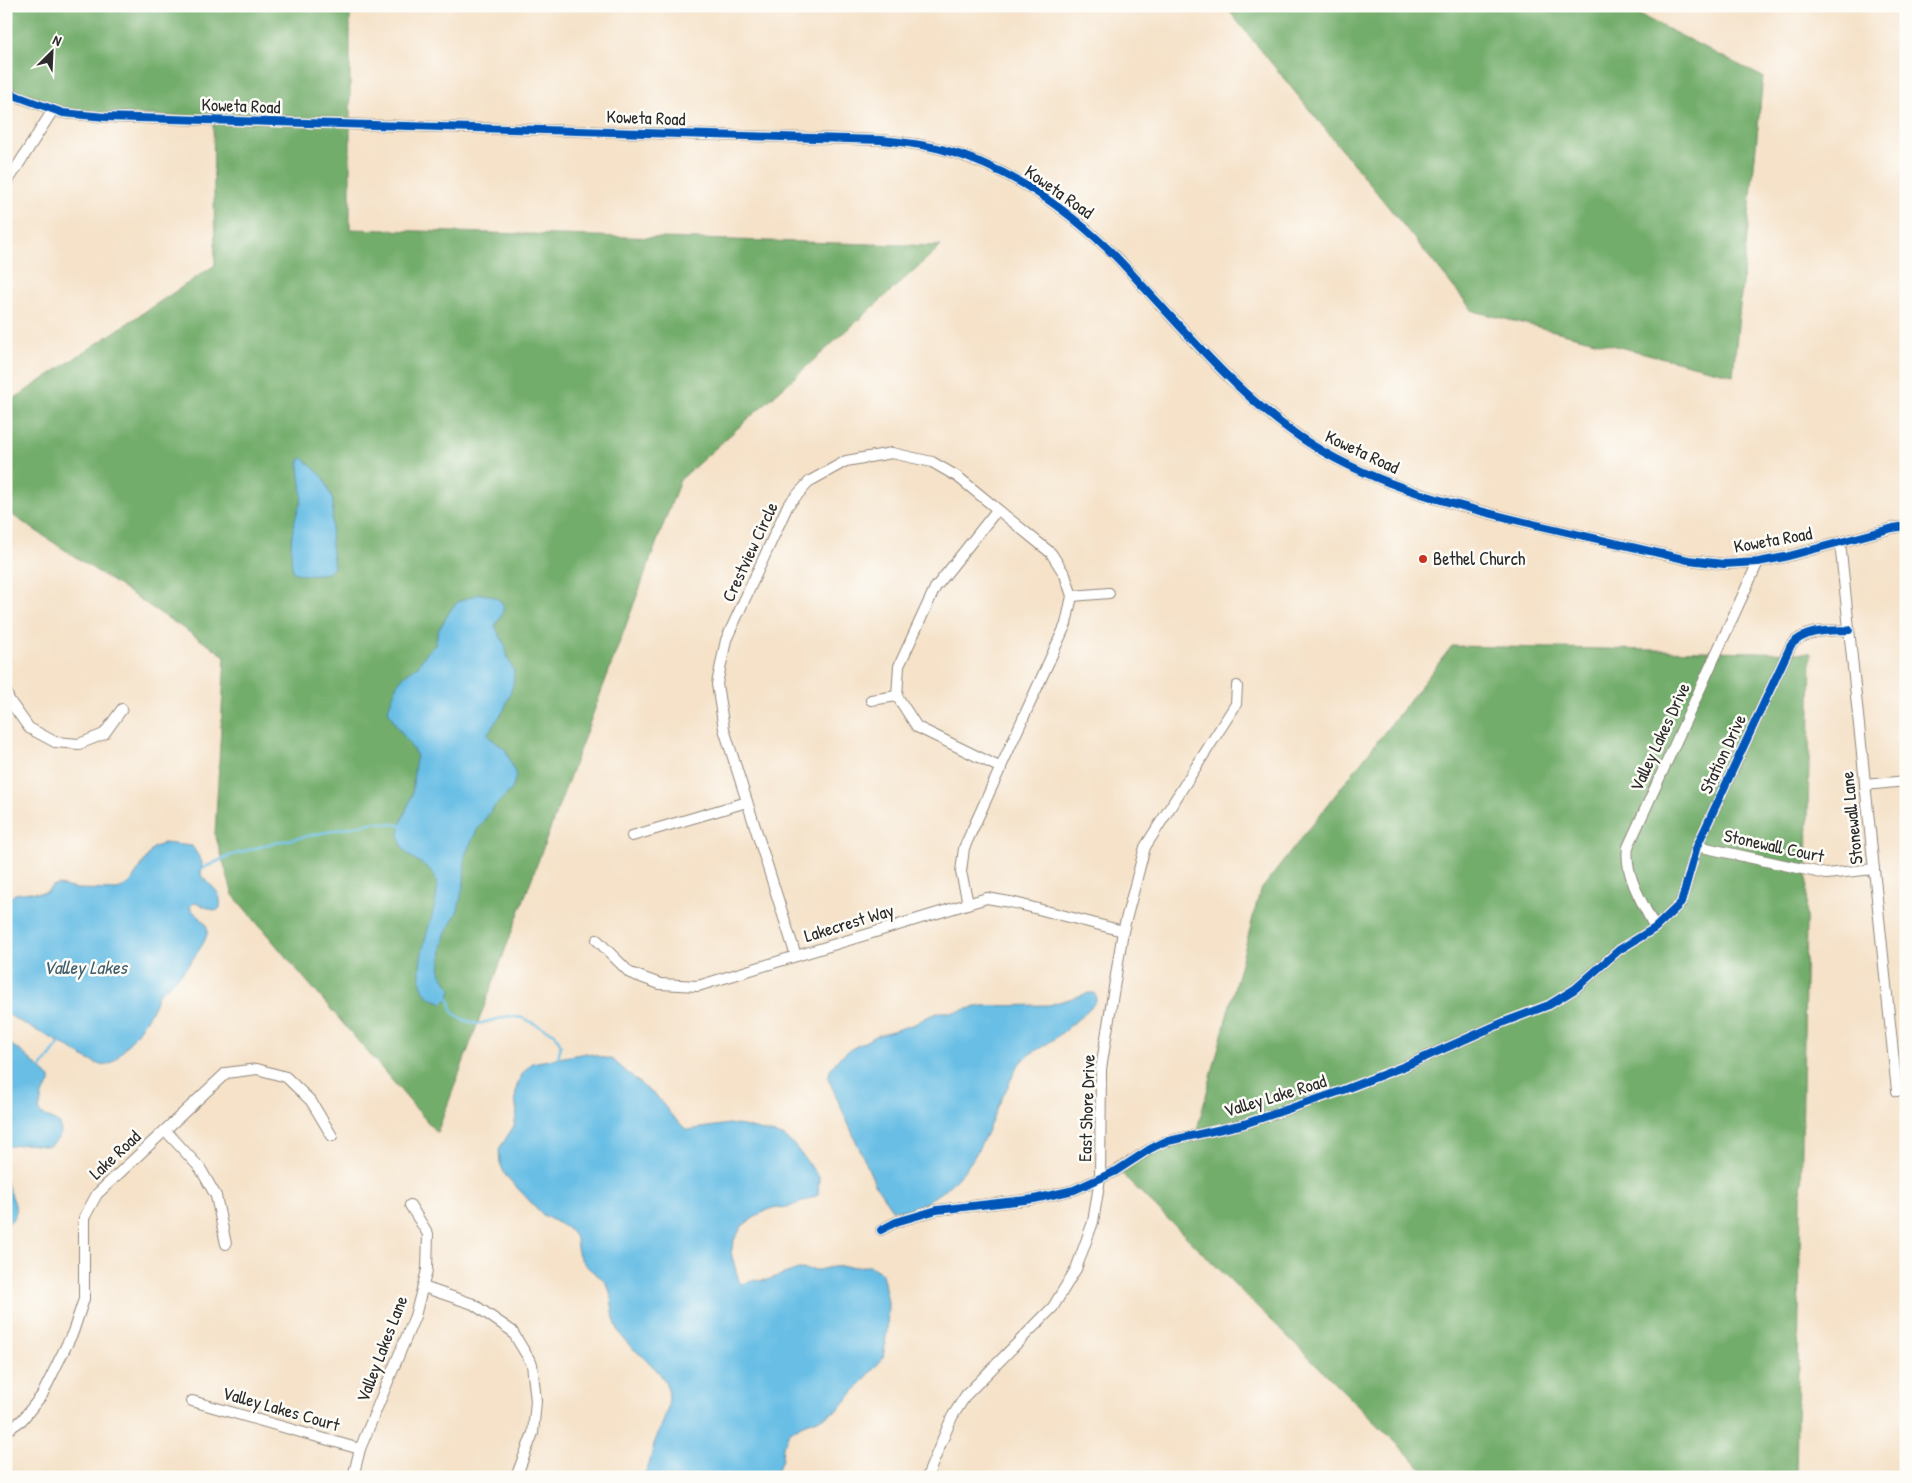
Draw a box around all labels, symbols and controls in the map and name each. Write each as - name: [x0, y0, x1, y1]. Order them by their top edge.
- north arrow: [28, 28, 78, 78]
- text: N: [50, 29, 65, 50]
- street label: Koweta Road: [201, 92, 281, 119]
- street label: Koweta Road: [606, 104, 686, 131]
- street label: Koweta Road: [1020, 159, 1099, 225]
- street label: Koweta Road: [1321, 424, 1403, 480]
- street label: Crestview Circle: [715, 498, 784, 606]
- street label: Koweta Road: [1732, 520, 1814, 559]
- place label: Bethel Church: [1433, 546, 1526, 571]
- marker: Bethel Church: [1417, 553, 1429, 565]
- street label: Valley Lakes Drive: [1623, 678, 1696, 795]
- street label: Station Drive: [1693, 710, 1752, 798]
- street label: Stonewall Lane: [1834, 770, 1869, 866]
- street label: Stonewall Court: [1722, 823, 1827, 868]
- street label: Lakecrest Way: [801, 897, 897, 948]
- water label: Valley Lakes: [43, 954, 128, 980]
- street label: East Shore Drive: [1072, 1054, 1101, 1162]
- street label: Valley Lake Road: [1221, 1068, 1329, 1123]
- street label: Lake Road: [83, 1124, 146, 1185]
- street label: Valley Lakes Lane: [350, 1292, 413, 1406]
- street label: Valley Lakes Court: [220, 1380, 343, 1437]

